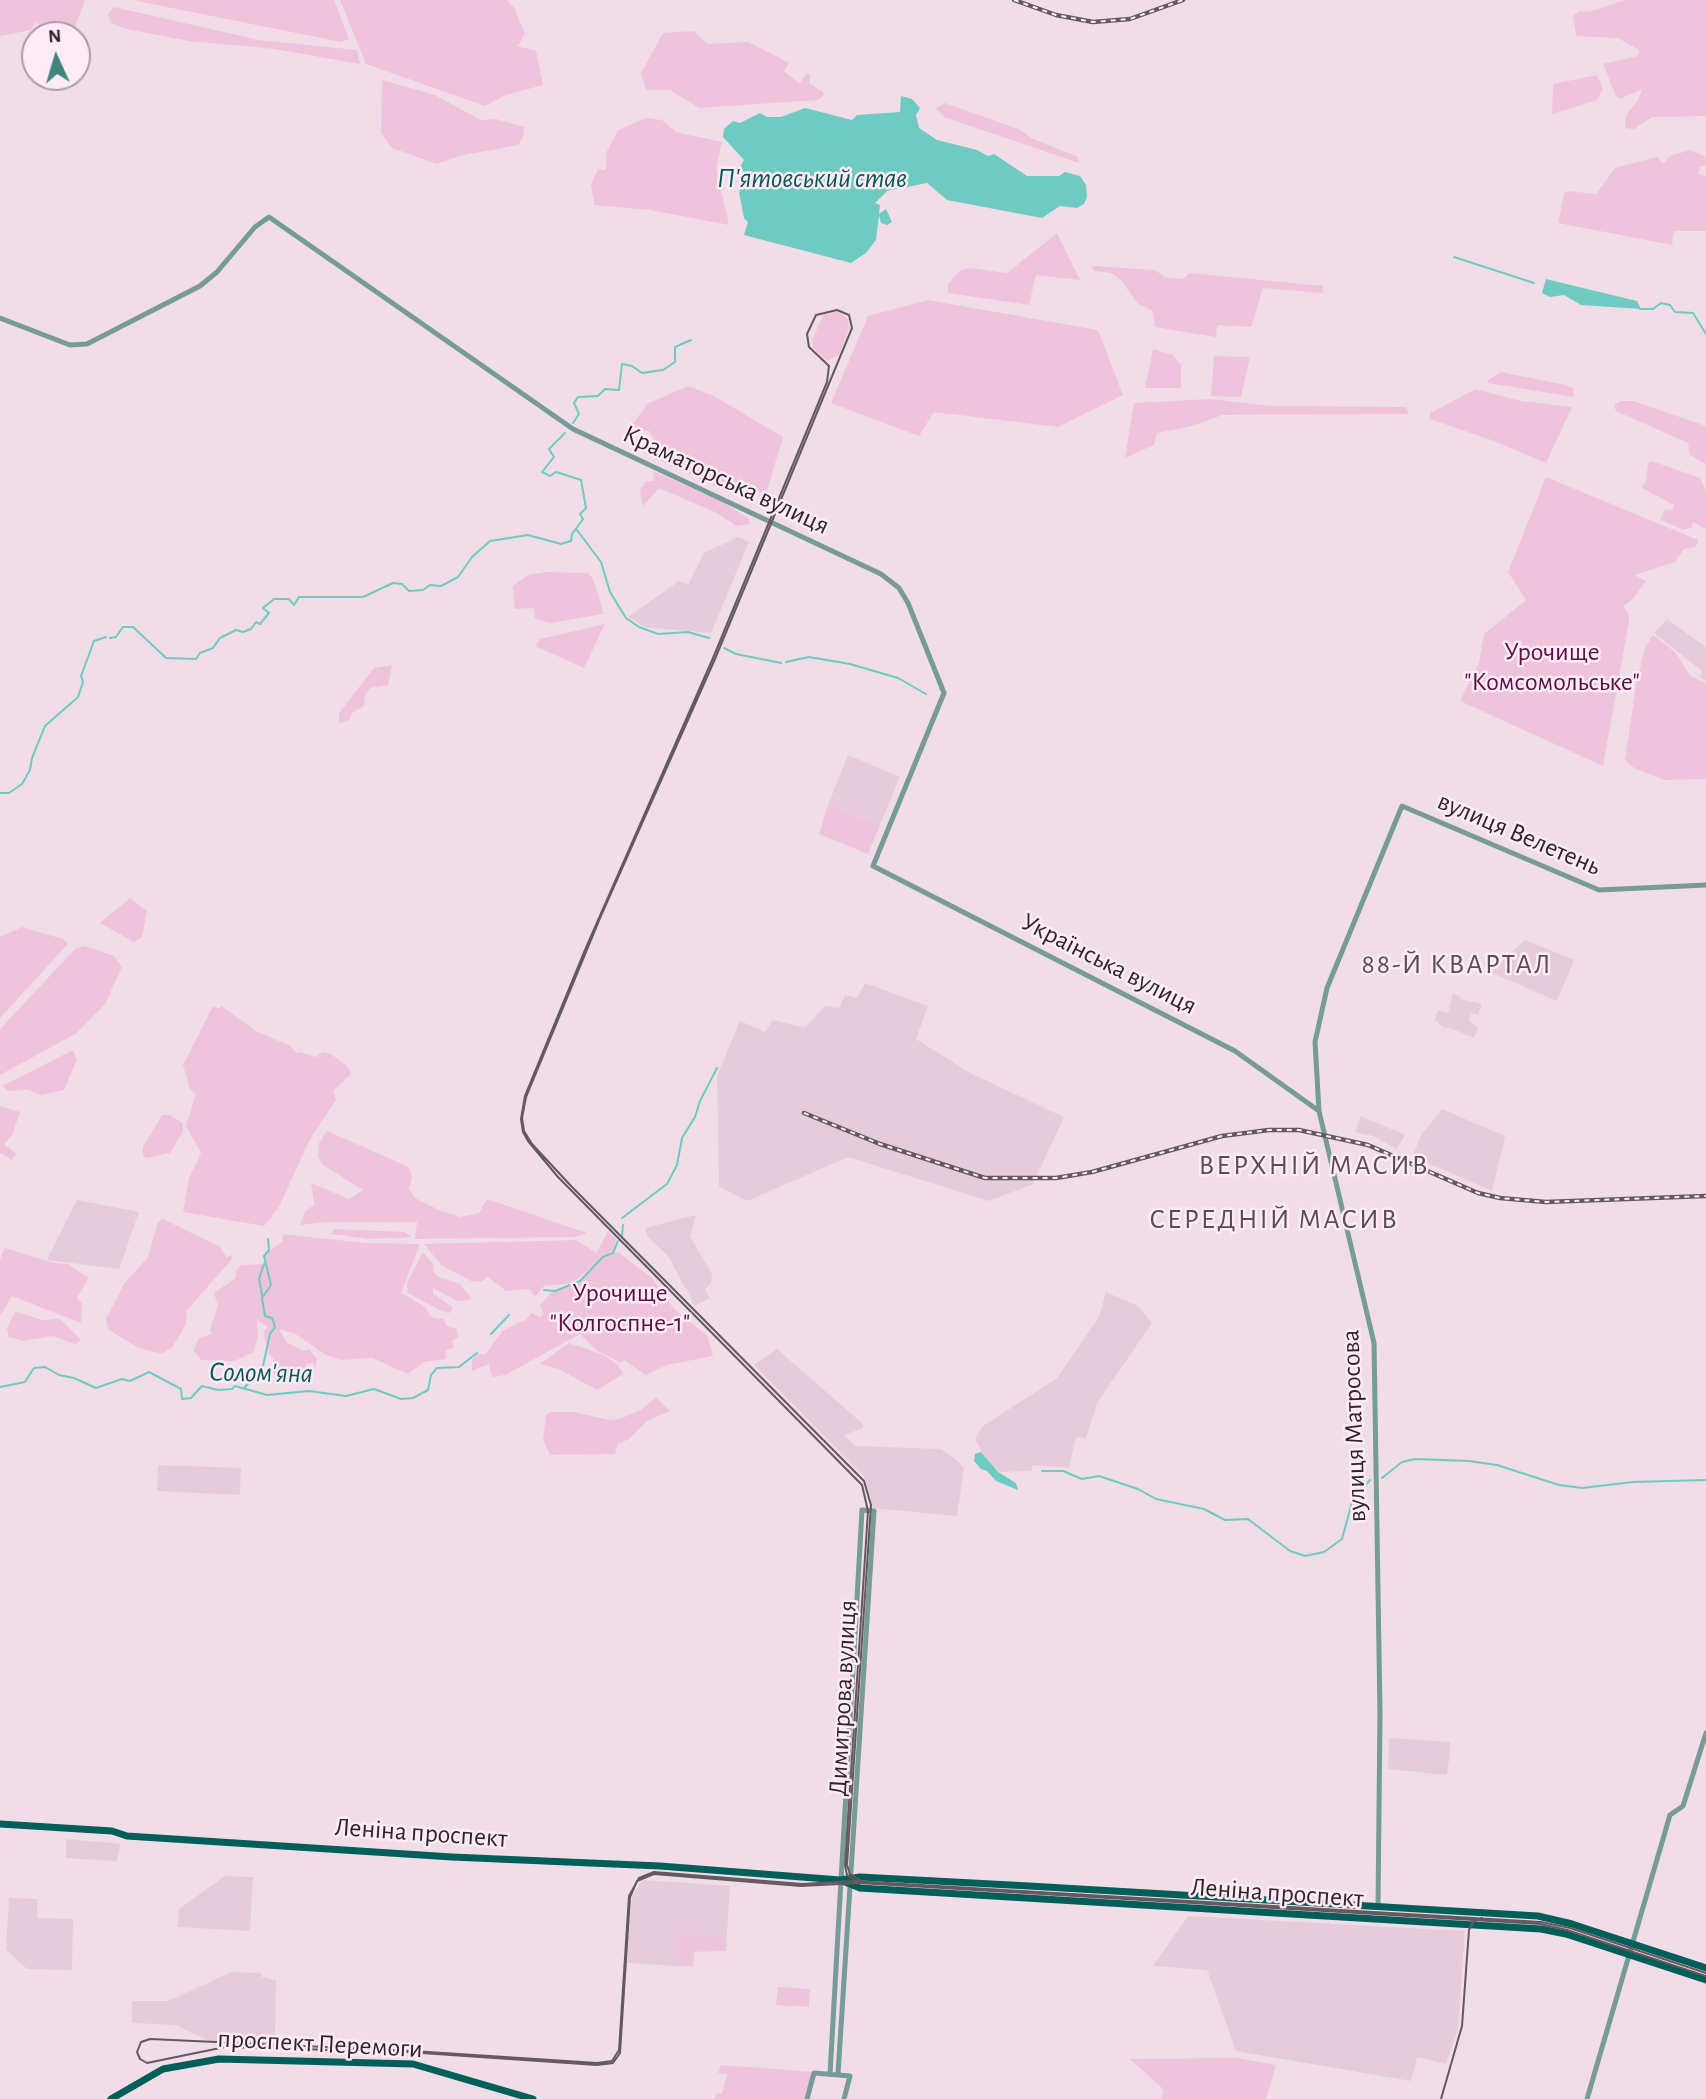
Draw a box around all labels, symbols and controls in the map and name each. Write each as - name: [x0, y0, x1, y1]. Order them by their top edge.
- north arrow: [21, 21, 91, 91]
- text: N: [47, 27, 62, 46]
- water label: П'ятовський став: [717, 162, 907, 196]
- street label: Краматорська вулиця: [618, 418, 834, 542]
- park label: Урочище "Комсомольське": [1464, 636, 1640, 698]
- street label: вулиця Велетень: [1433, 786, 1605, 882]
- street label: Українська вулиця: [1016, 906, 1202, 1022]
- district label: 88-Й КВАРТАЛ: [1363, 948, 1551, 982]
- district label: ВЕРХНІЙ МАСИВ: [1200, 1149, 1428, 1183]
- district label: СЕРЕДНІЙ МАСИВ: [1151, 1203, 1397, 1237]
- park label: Урочище "Колгоспне-1": [550, 1277, 690, 1338]
- street label: вулиця Матросова: [1335, 1329, 1373, 1523]
- water label: Солом'яна: [209, 1355, 313, 1391]
- street label: Димитрова вулиця: [822, 1599, 864, 1797]
- street label: Леніна проспект: [334, 1811, 508, 1855]
- street label: Леніна проспект: [1190, 1871, 1364, 1915]
- street label: проспект Перемоги: [217, 2023, 423, 2065]

